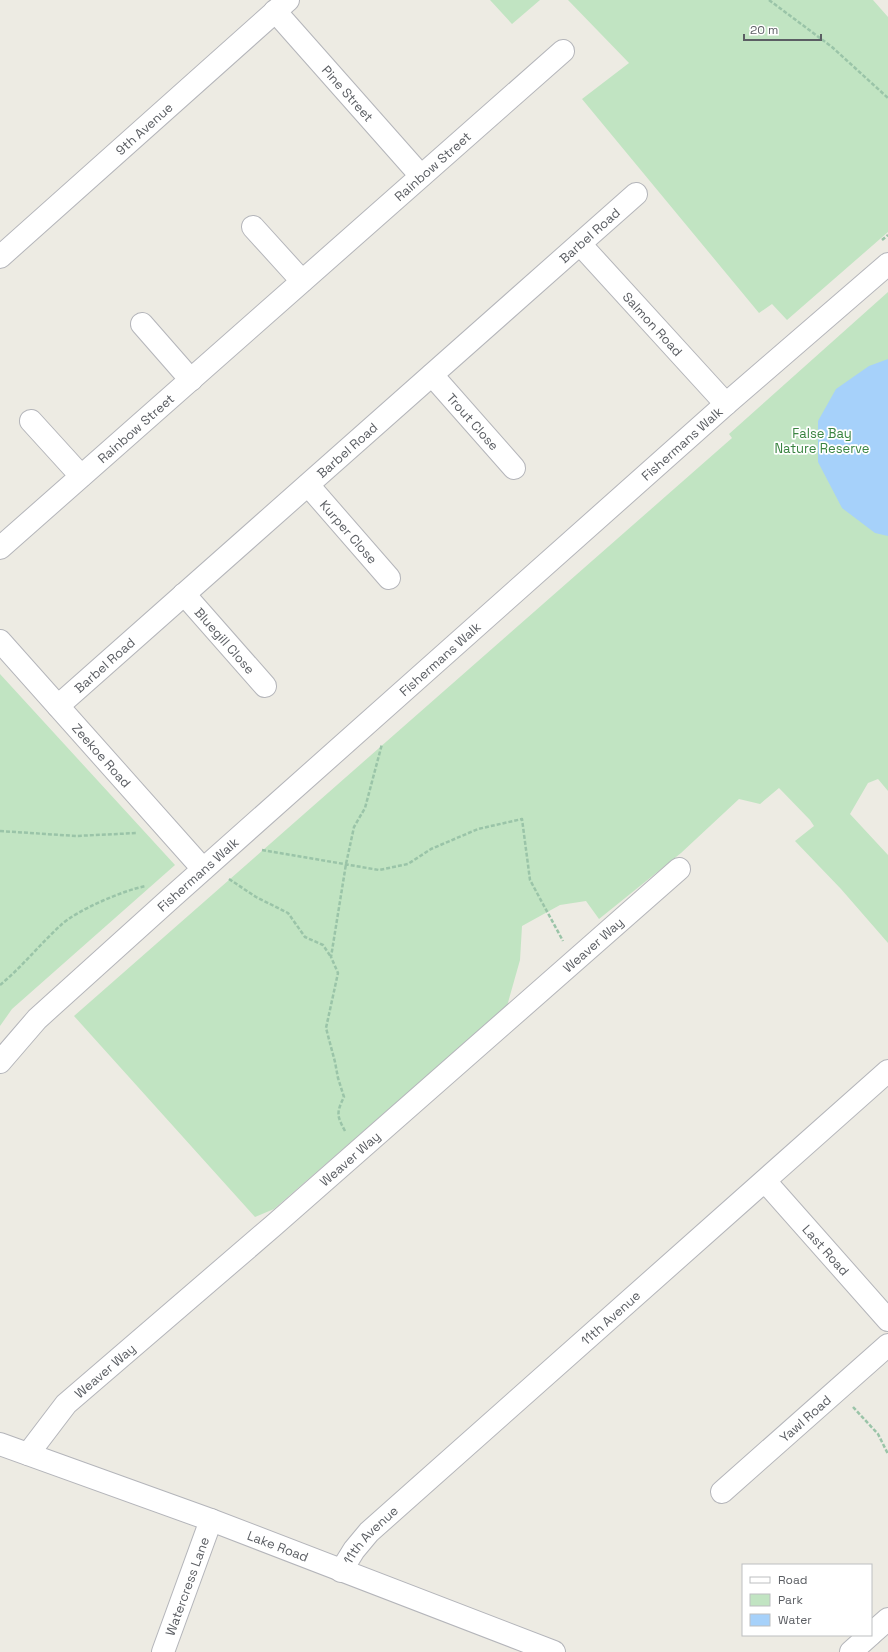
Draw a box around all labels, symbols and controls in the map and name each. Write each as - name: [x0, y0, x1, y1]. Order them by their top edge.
- scale bar: [744, 16, 821, 42]
- text: 20 m: [750, 22, 778, 38]
- street label: Pine Street: [318, 62, 377, 126]
- street label: 9th Avenue: [112, 99, 177, 159]
- street label: Rainbow Street: [391, 128, 475, 205]
- street label: Barbel Road: [556, 204, 624, 267]
- street label: Salmon Road: [619, 288, 686, 360]
- street label: Rainbow Street: [94, 390, 178, 467]
- street label: Trout Close: [443, 390, 502, 454]
- street label: Fishermans Walk: [638, 403, 726, 484]
- street label: Barbel Road: [313, 419, 381, 482]
- park label: False Bay Nature Reserve: [774, 425, 870, 457]
- street label: Kurper Close: [316, 497, 381, 568]
- street label: Bluegill Close: [191, 604, 258, 678]
- street label: Fishermans Walk: [396, 618, 484, 700]
- street label: Barbel Road: [71, 634, 139, 697]
- street label: Zeekoe Road: [68, 720, 134, 791]
- street label: Fishermans Walk: [154, 834, 242, 915]
- street label: Weaver Way: [560, 914, 627, 976]
- street label: Weaver Way: [316, 1128, 384, 1190]
- street label: Last Road: [799, 1221, 853, 1279]
- street label: 11th Avenue: [577, 1287, 644, 1349]
- street label: Weaver Way: [71, 1340, 139, 1402]
- street label: Yawl Road: [776, 1391, 835, 1446]
- street label: 11th Avenue: [339, 1502, 402, 1567]
- street label: Lake Road: [245, 1527, 311, 1566]
- street label: Watercress Lane: [162, 1535, 213, 1638]
- legend: [742, 1564, 872, 1636]
- text: Road: [778, 1572, 807, 1588]
- text: Park: [778, 1592, 803, 1608]
- text: Water: [778, 1612, 812, 1628]

